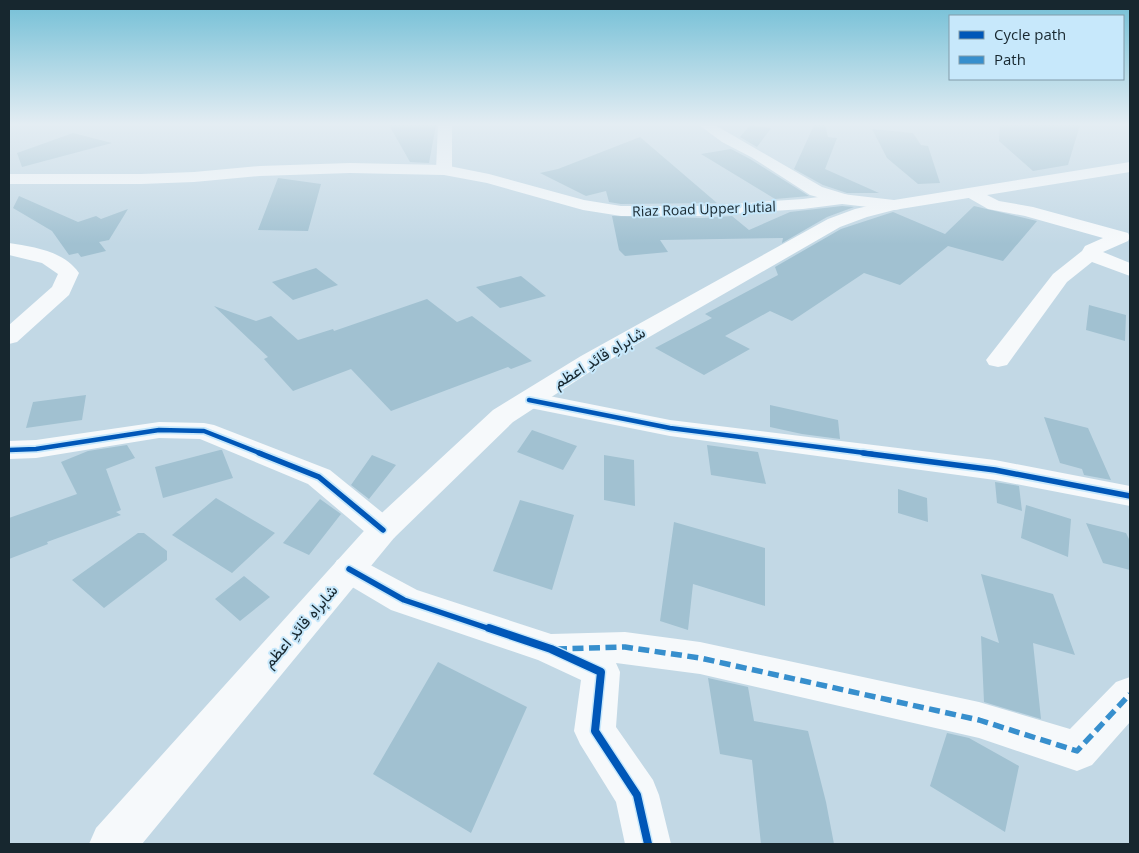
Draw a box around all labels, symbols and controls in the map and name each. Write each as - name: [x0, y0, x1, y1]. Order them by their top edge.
- legend: [949, 15, 1124, 80]
- text: Cycle path: [994, 24, 1066, 44]
- text: Path: [994, 49, 1026, 69]
- street label: Riaz Road Upper Jutial: [632, 196, 776, 221]
- street label: شاہراہِ قائدِ اعظم: [549, 321, 649, 393]
- street label: شاہراہِ قائدِ اعظم: [258, 580, 342, 672]

